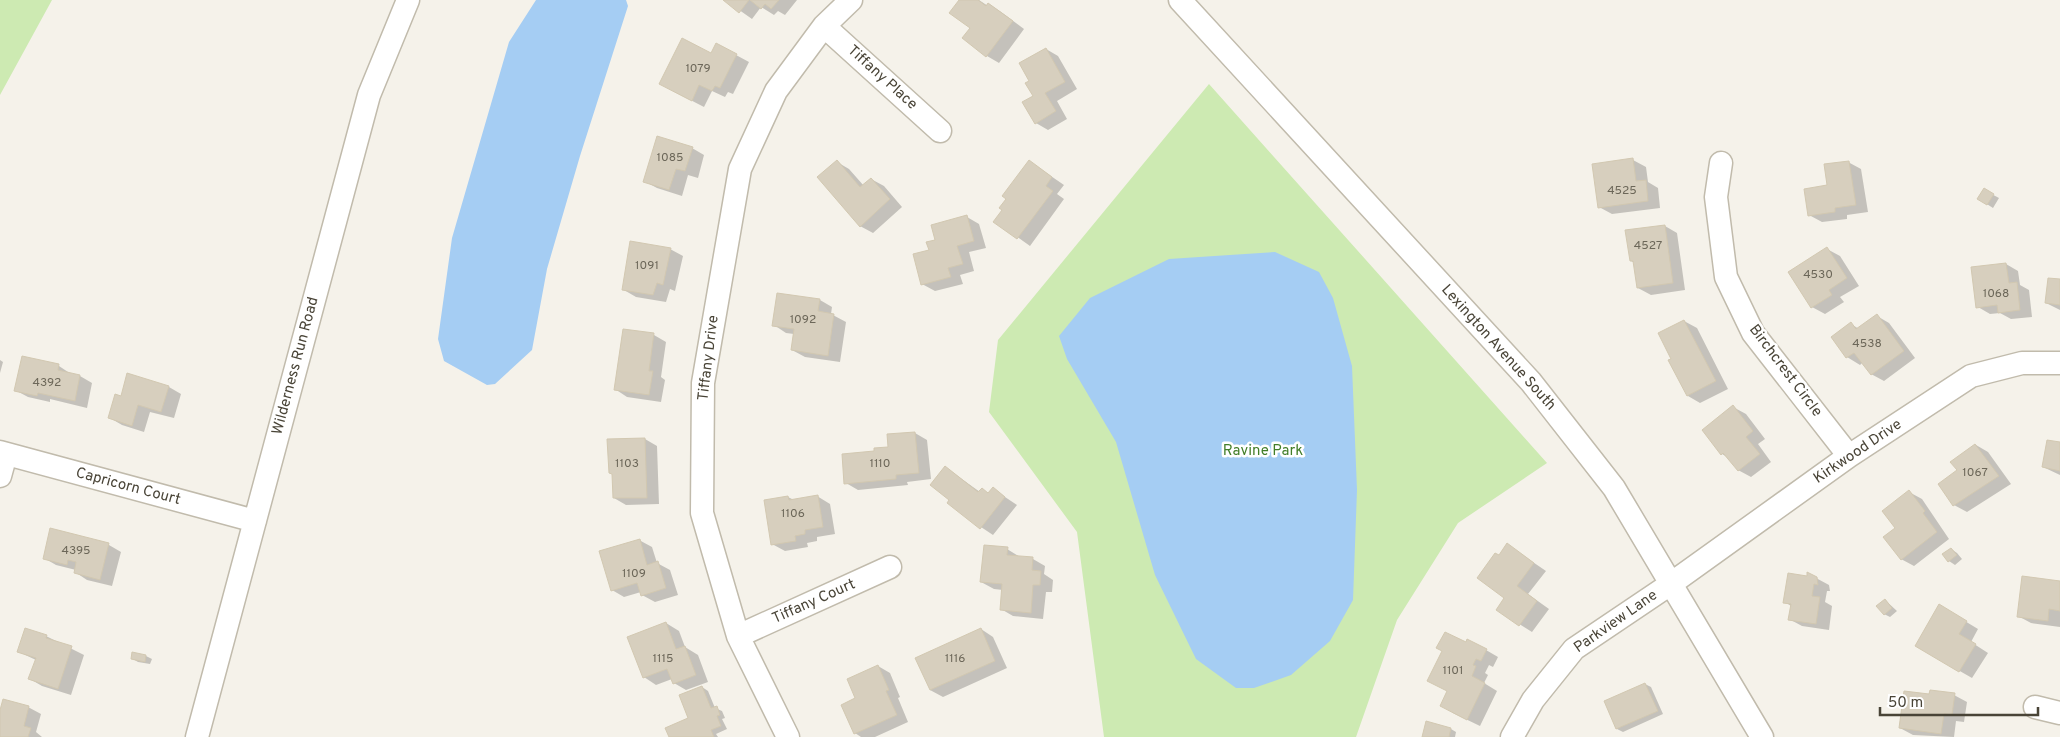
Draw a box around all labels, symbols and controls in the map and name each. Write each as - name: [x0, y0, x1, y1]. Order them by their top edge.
- street label: Tiffany Place: [843, 42, 921, 114]
- house number: 1079: [685, 61, 711, 77]
- house number: 1085: [657, 150, 683, 166]
- house number: 4525: [1607, 183, 1637, 199]
- house number: 4527: [1634, 238, 1662, 254]
- house number: 1091: [635, 258, 659, 274]
- house number: 4530: [1803, 267, 1833, 283]
- street label: Lexington Avenue South: [1436, 281, 1560, 415]
- house number: 1068: [1983, 286, 2009, 302]
- street label: Wilderness Run Road: [268, 295, 324, 437]
- house number: 1092: [790, 312, 816, 328]
- street label: Tiffany Drive: [694, 314, 724, 402]
- street label: Birchcrest Circle: [1744, 321, 1826, 421]
- house number: 4538: [1852, 336, 1882, 352]
- house number: 4392: [33, 375, 61, 391]
- street label: Kirkwood Drive: [1810, 415, 1906, 489]
- park label: Ravine Park: [1223, 442, 1303, 461]
- house number: 1103: [615, 456, 639, 472]
- house number: 1110: [869, 456, 891, 472]
- street label: Capricorn Court: [73, 464, 183, 510]
- house number: 1067: [1962, 465, 1988, 481]
- house number: 1106: [781, 506, 805, 522]
- house number: 4395: [61, 543, 91, 559]
- house number: 1109: [622, 566, 646, 582]
- street label: Tiffany Court: [769, 575, 859, 629]
- street label: Parkview Lane: [1571, 586, 1661, 658]
- house number: 1115: [653, 651, 673, 667]
- house number: 1116: [945, 651, 965, 667]
- house number: 1101: [1442, 663, 1464, 679]
- scale bar: [1880, 684, 2038, 716]
- text: 50 m: [1888, 694, 1923, 713]

